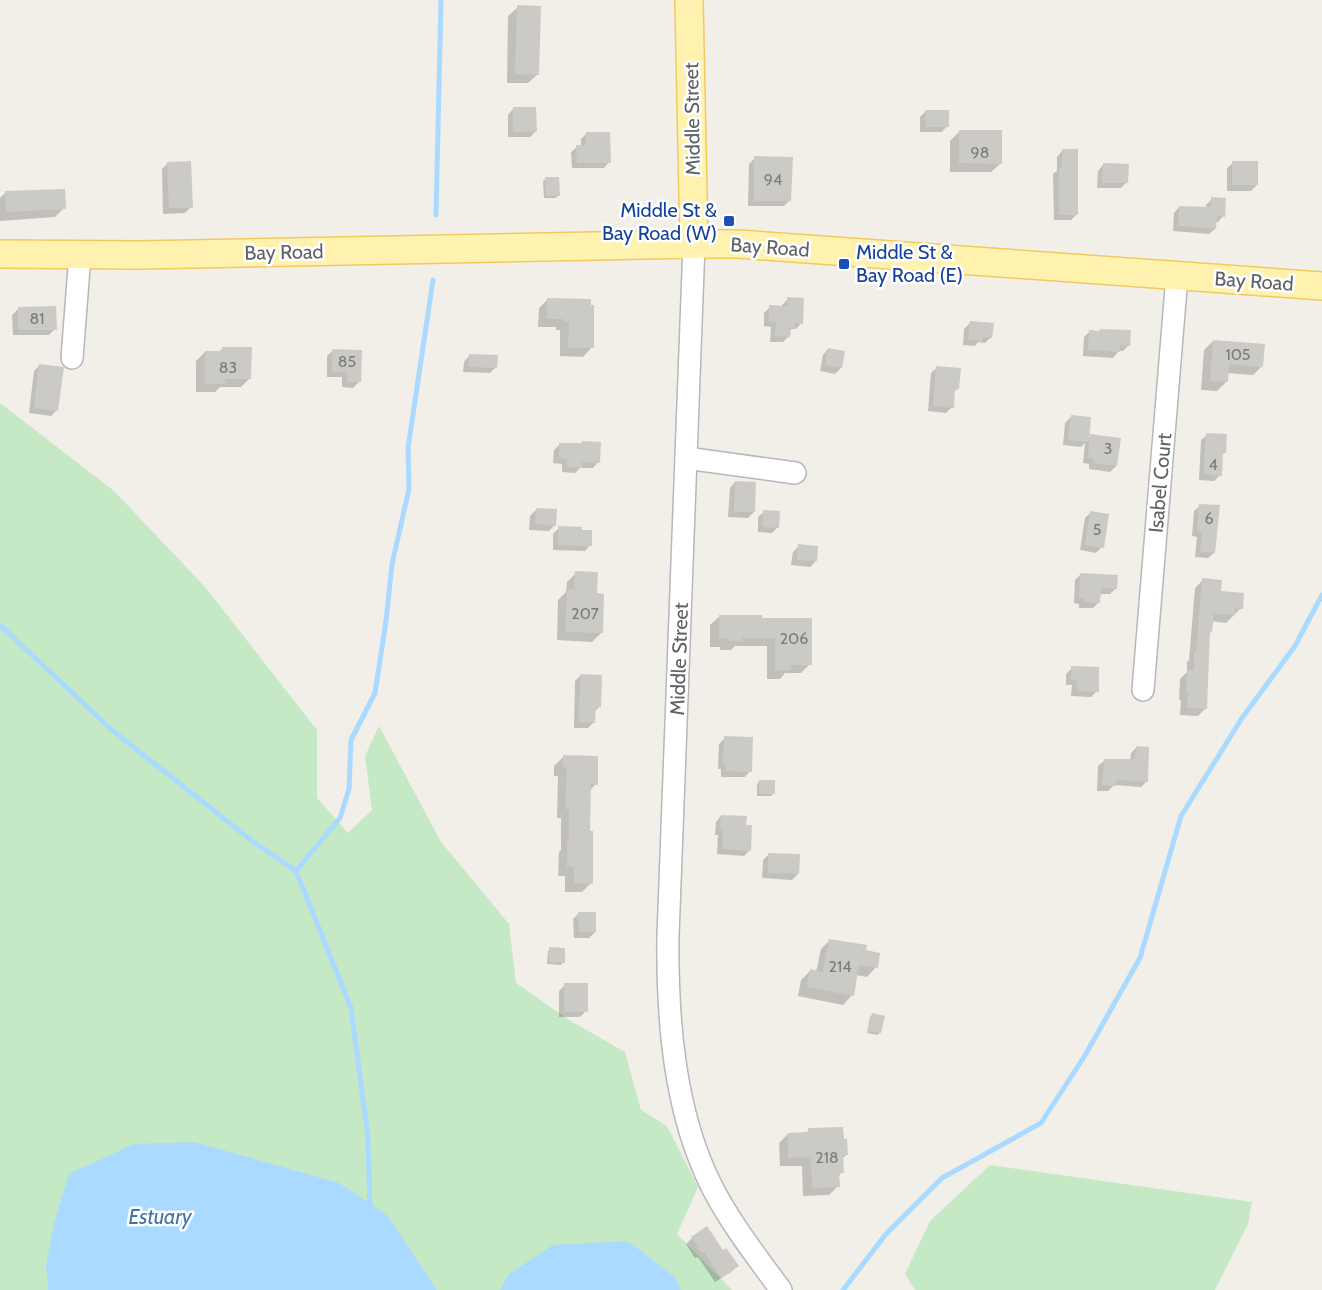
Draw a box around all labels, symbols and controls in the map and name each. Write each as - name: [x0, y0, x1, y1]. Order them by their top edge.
- street label: Middle Street: [679, 62, 705, 176]
- house number: 98: [971, 143, 989, 162]
- house number: 94: [764, 170, 782, 189]
- place label: Middle St & Bay Road (W): [602, 198, 717, 245]
- marker: Middle St & Bay Road (W): [722, 214, 736, 228]
- street label: Bay Road: [730, 232, 810, 262]
- street label: Bay Road: [244, 239, 324, 265]
- place label: Middle St & Bay Road (E): [856, 240, 963, 287]
- marker: Middle St & Bay Road (E): [837, 257, 851, 271]
- street label: Bay Road: [1214, 266, 1294, 296]
- house number: 81: [30, 309, 44, 328]
- house number: 105: [1225, 345, 1251, 364]
- house number: 85: [338, 352, 356, 371]
- house number: 83: [219, 358, 237, 377]
- street label: Isabel Court: [1144, 432, 1176, 534]
- house number: 3: [1104, 439, 1112, 458]
- house number: 4: [1208, 455, 1218, 474]
- house number: 6: [1204, 509, 1214, 528]
- house number: 5: [1093, 520, 1101, 539]
- street label: Middle Street: [665, 602, 693, 716]
- house number: 207: [571, 604, 599, 623]
- house number: 206: [780, 629, 808, 648]
- house number: 214: [829, 957, 851, 976]
- house number: 218: [815, 1148, 839, 1167]
- water label: Estuary: [128, 1204, 193, 1229]

